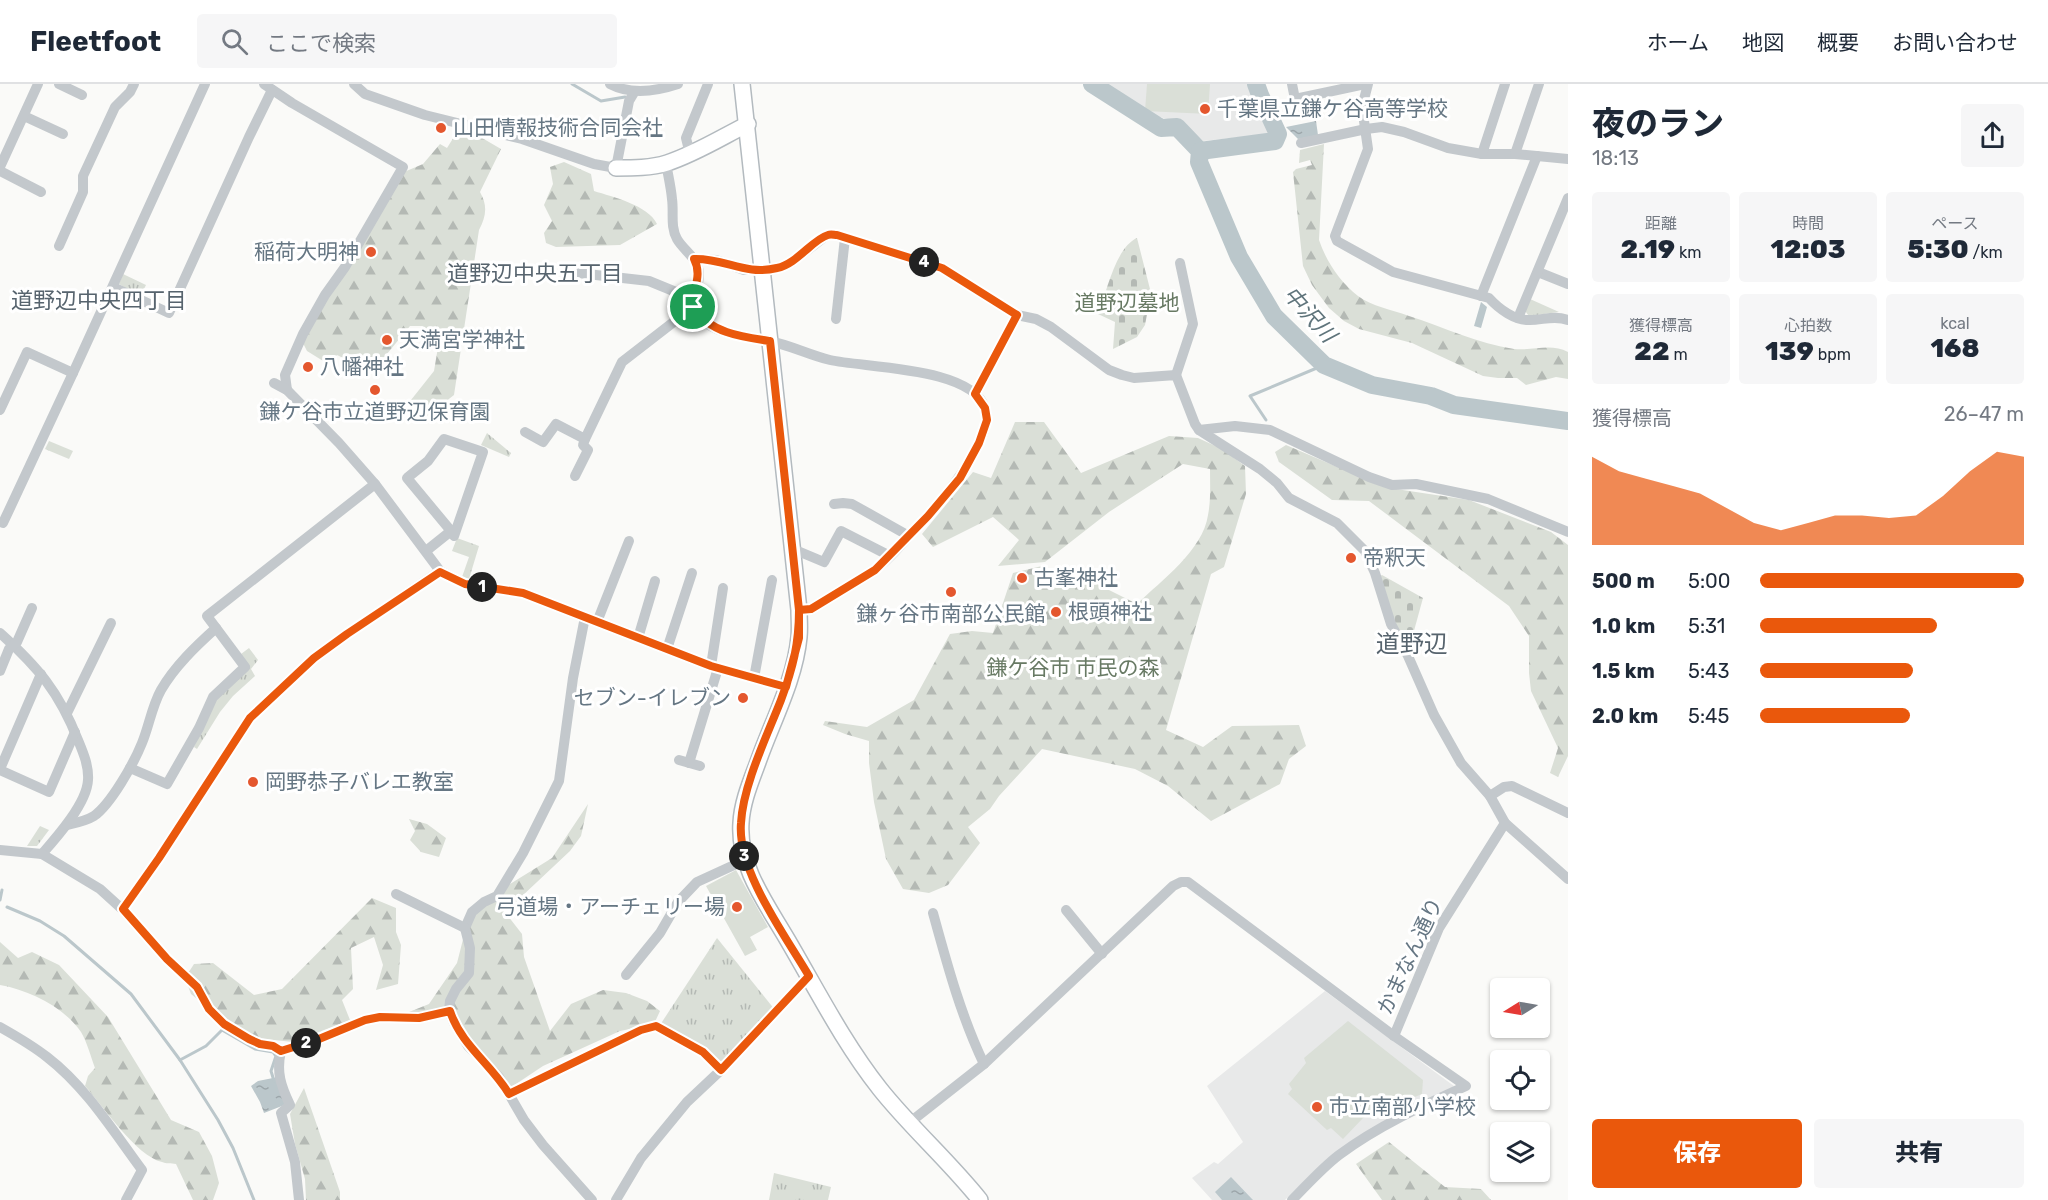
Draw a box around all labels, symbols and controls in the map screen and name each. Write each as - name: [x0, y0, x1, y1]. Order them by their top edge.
- search box: [197, 14, 617, 68]
- text: Fleetfoot: [30, 25, 161, 58]
- icon: search: [218, 25, 251, 58]
- text: ここで検索: [266, 30, 376, 57]
- text: ホーム: [1647, 30, 1709, 55]
- text: 地図: [1742, 30, 1784, 55]
- text: 概要: [1817, 30, 1859, 55]
- text: お問い合わせ: [1892, 30, 2018, 55]
- place label: 千葉県立鎌ケ谷高等学校: [1217, 96, 1448, 121]
- marker: 千葉県立鎌ケ谷高等学校: [1198, 102, 1212, 116]
- text: 夜のラン: [1592, 104, 1724, 143]
- button: share: [1961, 104, 2024, 167]
- place label: 山田情報技術合同会社: [453, 115, 663, 140]
- marker: 山田情報技術合同会社: [434, 121, 448, 135]
- text: 18:13: [1592, 146, 1639, 170]
- text: 距離: [1645, 214, 1677, 233]
- text: 時間: [1792, 214, 1824, 233]
- text: ペース: [1931, 214, 1979, 233]
- text: 2.19: [1620, 234, 1675, 265]
- text: 12:03: [1770, 234, 1846, 265]
- text: 5:30: [1907, 234, 1969, 265]
- place label: 稲荷大明神: [254, 239, 359, 264]
- text: km: [1675, 243, 1702, 262]
- text: /km: [1969, 243, 2003, 262]
- marker: 稲荷大明神: [364, 245, 378, 259]
- pin: 4: [909, 247, 939, 277]
- text: 4: [919, 252, 929, 271]
- district label: 道野辺中央五丁目: [447, 260, 623, 287]
- pin: [667, 281, 718, 332]
- water label: 中沢川: [1278, 281, 1343, 349]
- district label: 道野辺中央四丁目: [11, 287, 187, 314]
- icon: arrive: [676, 290, 709, 323]
- park label: 道野辺墓地: [1075, 290, 1180, 315]
- text: kcal: [1940, 314, 1970, 333]
- text: 獲得標高: [1629, 316, 1693, 335]
- text: 心拍数: [1784, 316, 1832, 335]
- place label: 天満宮学神社: [399, 327, 525, 352]
- marker: 天満宮学神社: [380, 333, 394, 347]
- text: 168: [1930, 333, 1980, 364]
- text: 22: [1634, 336, 1670, 367]
- text: 139: [1765, 336, 1814, 367]
- text: m: [1670, 345, 1688, 364]
- text: bpm: [1814, 345, 1851, 364]
- place label: 八幡神社: [320, 354, 404, 379]
- marker: 八幡神社: [301, 360, 315, 374]
- marker: 鎌ケ谷市立道野辺保育園: [368, 383, 382, 397]
- place label: 鎌ケ谷市立道野辺保育園: [260, 399, 491, 424]
- text: 26–47 m: [1944, 402, 2024, 426]
- text: 獲得標高: [1592, 406, 1672, 430]
- place label: 帝釈天: [1363, 545, 1426, 570]
- marker: 帝釈天: [1344, 551, 1358, 565]
- place label: 古峯神社: [1034, 565, 1118, 590]
- text: 500 m: [1592, 569, 1655, 593]
- text: 5:00: [1688, 569, 1730, 593]
- marker: 古峯神社: [1015, 571, 1029, 585]
- pin: 1: [467, 572, 497, 602]
- text: 1: [478, 577, 486, 596]
- marker: 鎌ヶ谷市南部公民館: [944, 585, 958, 599]
- place label: 根頭神社: [1068, 599, 1152, 624]
- place label: 鎌ヶ谷市南部公民館: [857, 601, 1046, 626]
- marker: 根頭神社: [1049, 605, 1063, 619]
- text: 1.0 km: [1592, 614, 1655, 638]
- text: 5:31: [1688, 614, 1725, 638]
- district label: 道野辺: [1376, 630, 1448, 658]
- park label: 鎌ケ谷市 市民の森: [986, 655, 1160, 680]
- text: 1.5 km: [1592, 659, 1655, 683]
- text: 5:43: [1688, 659, 1729, 683]
- place label: セブン-イレブン: [574, 685, 731, 710]
- marker: セブン-イレブン: [736, 691, 750, 705]
- text: 2.0 km: [1592, 704, 1658, 728]
- text: 5:45: [1688, 704, 1729, 728]
- place label: 岡野恭子バレエ教室: [265, 769, 454, 794]
- marker: 岡野恭子バレエ教室: [246, 775, 260, 789]
- pin: 3: [729, 841, 759, 871]
- text: 3: [739, 846, 749, 865]
- street label: かまなん通り: [1372, 893, 1448, 1018]
- place label: 弓道場・アーチェリー場: [495, 894, 725, 919]
- marker: 弓道場・アーチェリー場: [730, 900, 744, 914]
- north arrow: [1490, 978, 1550, 1038]
- map controls: [1490, 978, 1550, 1182]
- pin: 2: [291, 1028, 321, 1058]
- text: 2: [301, 1033, 311, 1052]
- button: locate: [1490, 1050, 1550, 1110]
- place label: 市立南部小学校: [1329, 1094, 1476, 1119]
- marker: 市立南部小学校: [1310, 1100, 1324, 1114]
- button: 保存: [1592, 1119, 1802, 1188]
- button: 共有: [1814, 1119, 2024, 1188]
- button: layers: [1490, 1122, 1550, 1182]

